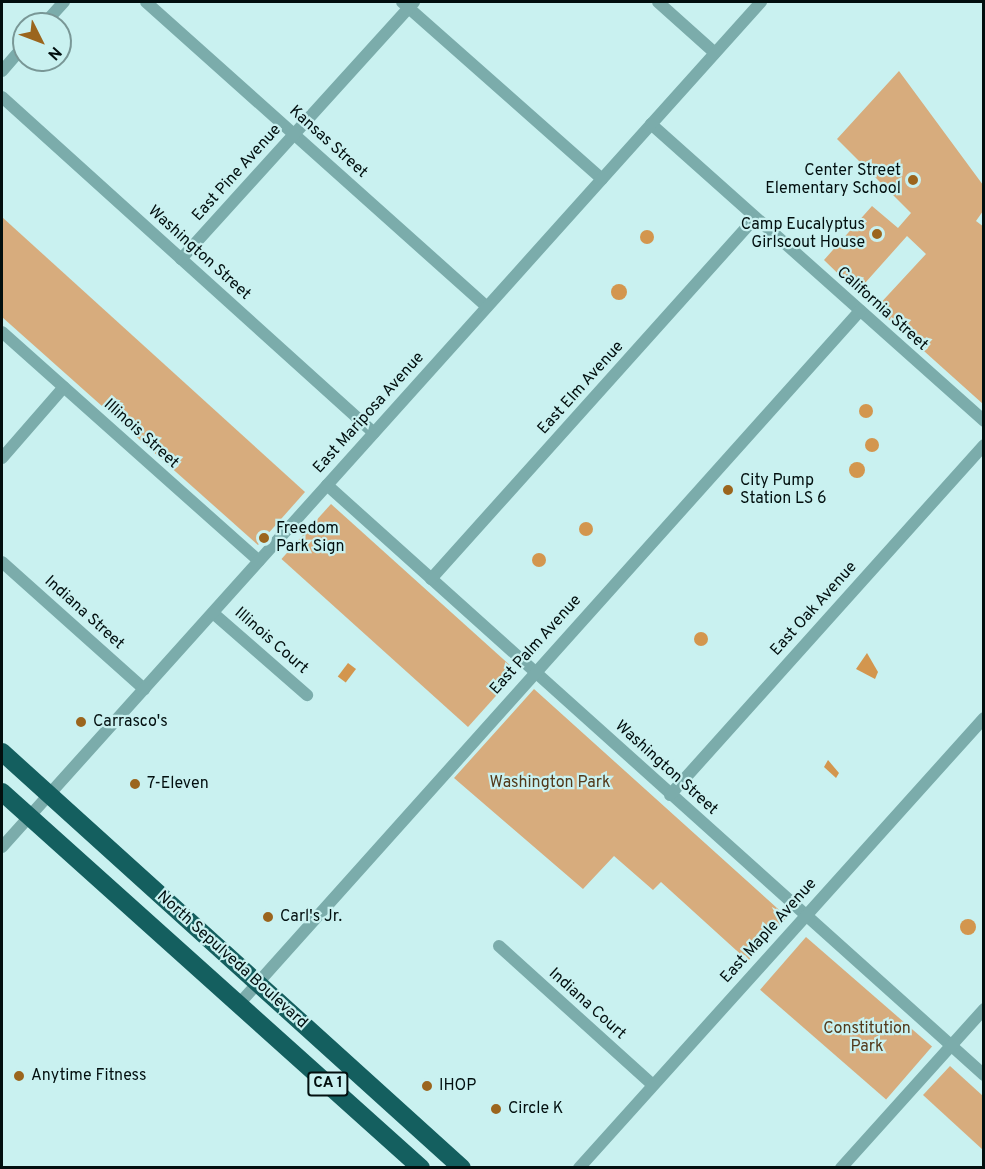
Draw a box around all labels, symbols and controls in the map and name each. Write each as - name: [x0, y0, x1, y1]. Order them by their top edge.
- north arrow: [12, 12, 72, 72]
- text: N: [43, 42, 65, 64]
- street label: Kansas Street: [285, 102, 371, 182]
- street label: East Pine Avenue: [188, 120, 286, 226]
- place label: Center Street Elementary School: [765, 161, 901, 199]
- marker: Center Street Elementary School: [906, 173, 920, 187]
- street label: Washington Street: [144, 202, 254, 304]
- place label: Camp Eucalyptus Girlscout House: [741, 215, 865, 253]
- marker: Camp Eucalyptus Girlscout House: [870, 227, 884, 241]
- street label: California Street: [832, 263, 932, 355]
- street label: East Elm Avenue: [534, 337, 628, 439]
- street label: East Mariposa Avenue: [309, 348, 429, 478]
- street label: Illinois Street: [99, 395, 183, 473]
- place label: City Pump Station LS 6: [740, 471, 827, 509]
- marker: City Pump Station LS 6: [721, 483, 735, 497]
- place label: Freedom Park Sign: [276, 519, 345, 557]
- marker: Freedom Park Sign: [257, 531, 271, 545]
- street label: East Oak Avenue: [767, 558, 861, 660]
- street label: Indiana Street: [40, 572, 128, 654]
- street label: East Palm Avenue: [486, 591, 586, 699]
- street label: Illinois Court: [230, 604, 312, 678]
- place label: Carrasco's: [93, 712, 168, 732]
- marker: Carrasco's: [74, 715, 88, 729]
- street label: Washington Street: [611, 717, 721, 819]
- park label: Washington Park: [490, 773, 610, 793]
- place label: 7-Eleven: [147, 774, 209, 794]
- marker: 7-Eleven: [128, 777, 142, 791]
- street label: East Maple Avenue: [717, 874, 821, 988]
- street label: North Sepulveda Boulevard: [153, 887, 311, 1033]
- place label: Carl's Jr.: [280, 907, 342, 927]
- marker: Carl's Jr.: [261, 910, 275, 924]
- street label: Indiana Court: [544, 964, 630, 1044]
- park label: Constitution Park: [823, 1019, 911, 1057]
- place label: Anytime Fitness: [31, 1066, 147, 1086]
- marker: Anytime Fitness: [12, 1069, 26, 1083]
- road number: CA 1: [307, 1072, 349, 1096]
- place label: IHOP: [439, 1076, 476, 1096]
- marker: IHOP: [420, 1079, 434, 1093]
- place label: Circle K: [508, 1099, 563, 1119]
- marker: Circle K: [489, 1102, 503, 1116]

